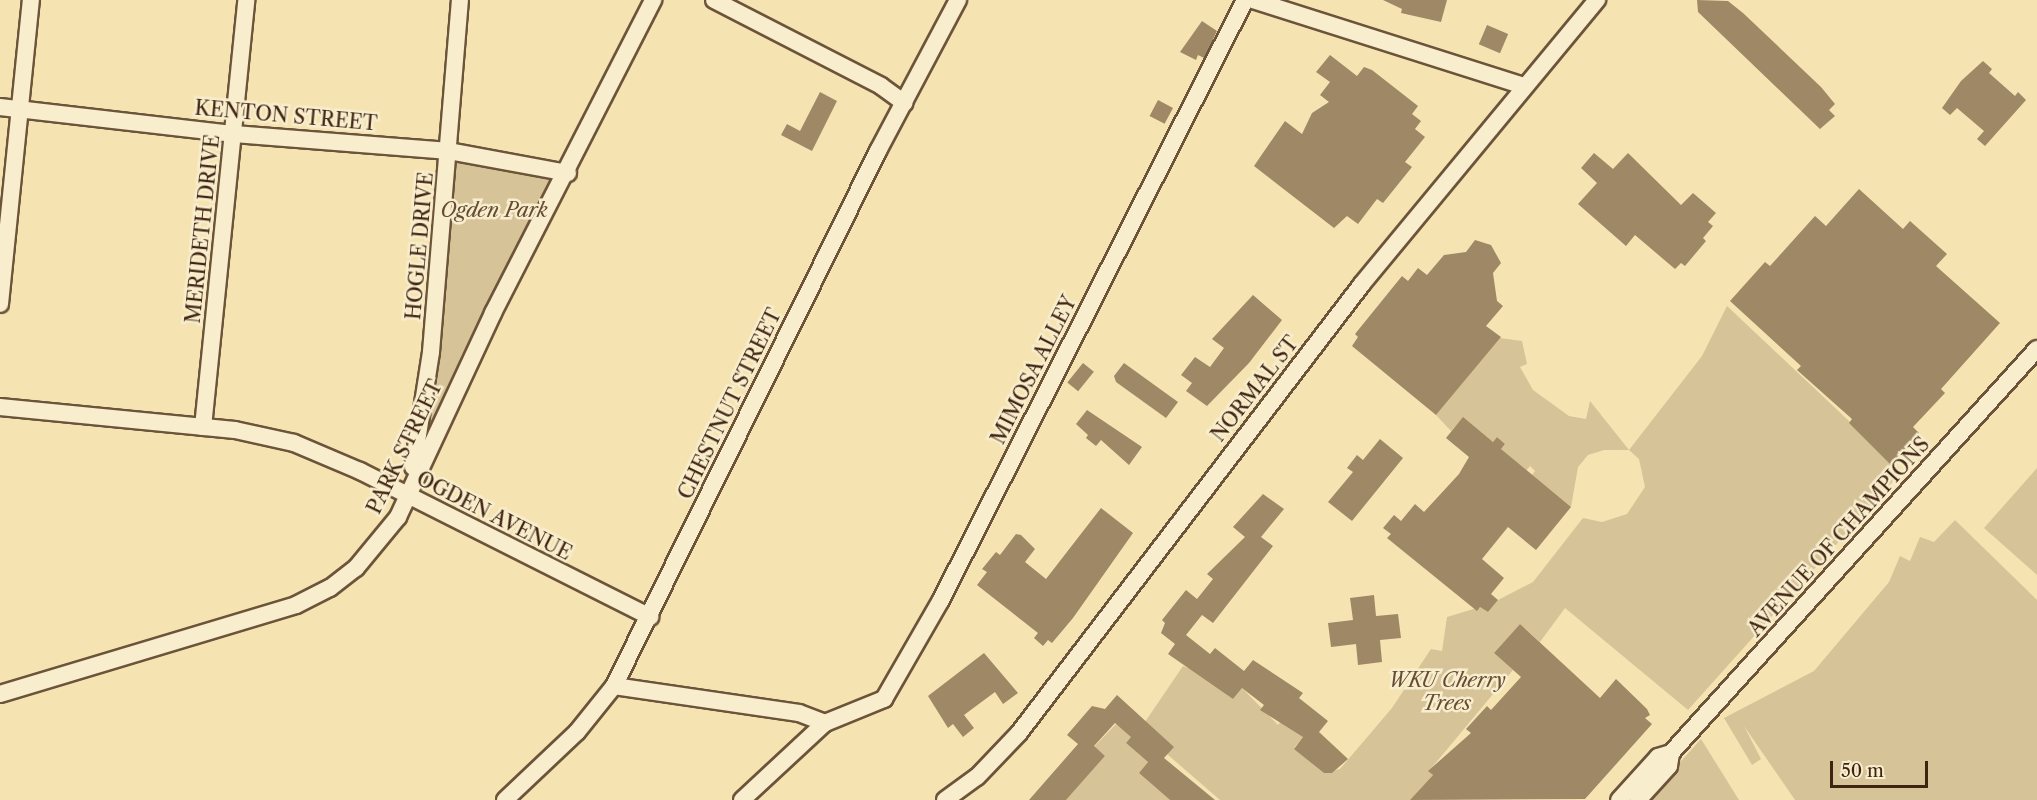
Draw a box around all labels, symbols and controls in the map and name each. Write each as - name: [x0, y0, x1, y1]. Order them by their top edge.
- street label: KENTON STREET: [194, 96, 378, 136]
- street label: MERIDETH DRIVE: [181, 133, 225, 325]
- street label: HOGLE DRIVE: [402, 171, 438, 321]
- park label: Ogden Park: [440, 198, 548, 222]
- street label: MIMOSA ALLEY: [986, 291, 1082, 449]
- street label: CHESTNUT STREET: [673, 305, 787, 503]
- street label: NORMAL ST: [1206, 331, 1304, 447]
- street label: PARK STREET: [362, 376, 448, 518]
- street label: AVENUE OF CHAMPIONS: [1743, 432, 1935, 642]
- street label: OGDEN AVENUE: [412, 466, 576, 566]
- park label: WKU Cherry Trees: [1388, 668, 1506, 715]
- scale bar: [1833, 749, 1930, 787]
- text: 50 m: [1841, 760, 1884, 782]

